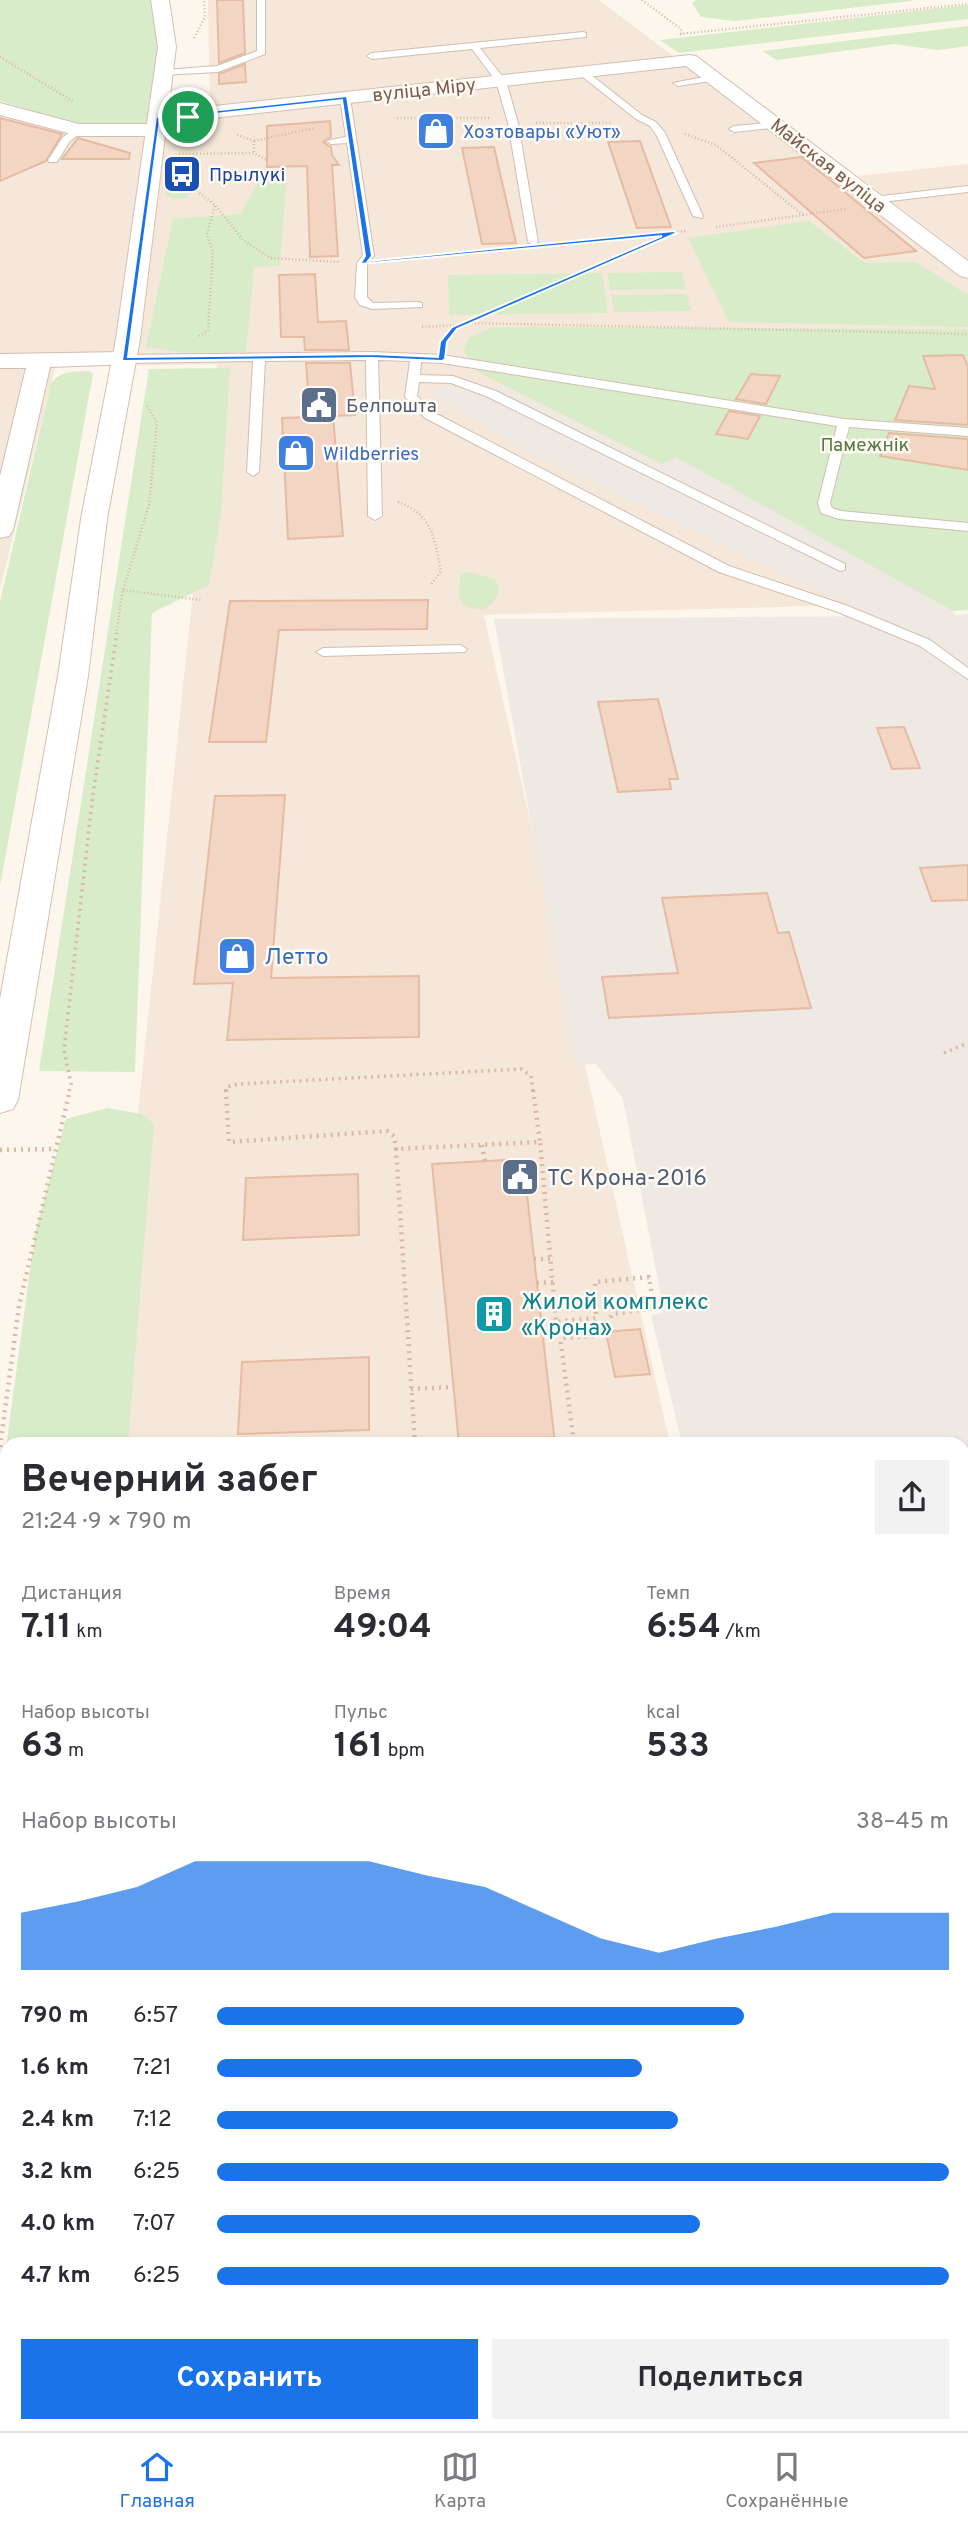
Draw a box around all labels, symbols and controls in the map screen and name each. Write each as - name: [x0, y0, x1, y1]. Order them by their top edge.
- street label: вуліца Міру: [371, 74, 477, 108]
- pin: [158, 87, 218, 147]
- icon: arrive: [169, 98, 207, 136]
- shop icon: Хозтовары «Уют»: [415, 110, 457, 152]
- street label: Майская вуліца: [765, 114, 890, 219]
- place label: Хозтовары «Уют»: [463, 121, 621, 145]
- bus stop icon: Прылукі: [161, 153, 203, 195]
- place label: Прылукі: [209, 164, 285, 188]
- public building icon: Белпошта: [298, 384, 340, 426]
- place label: Белпошта: [346, 395, 437, 419]
- shop icon: Wildberries: [275, 432, 317, 474]
- park label: Памежнік: [821, 434, 910, 458]
- place label: Wildberries: [323, 443, 419, 467]
- shop icon: Летто: [216, 935, 258, 977]
- place label: Летто: [264, 944, 329, 973]
- public building icon: ТС Крона-2016: [499, 1156, 541, 1198]
- place label: ТС Крона-2016: [547, 1165, 707, 1194]
- place label: Жилой комплекс «Крона»: [521, 1289, 709, 1344]
- building icon: Жилой комплекс «Крона»: [473, 1293, 515, 1335]
- text: Вечерний забег: [21, 1457, 318, 1506]
- button: share: [875, 1460, 949, 1534]
- text: 21:24 · 9 × 790 m: [21, 1508, 191, 1537]
- text: Дистанция: [21, 1582, 122, 1606]
- text: Время: [334, 1582, 391, 1606]
- text: Темп: [646, 1582, 690, 1606]
- text: 7.11: [21, 1606, 72, 1650]
- text: 49:04: [334, 1606, 432, 1650]
- text: 6:54: [646, 1606, 721, 1650]
- text: km: [72, 1620, 103, 1644]
- text: /km: [721, 1620, 761, 1644]
- text: Набор высоты: [21, 1701, 150, 1725]
- text: Пульс: [334, 1701, 388, 1725]
- text: kcal: [646, 1701, 680, 1725]
- text: 63: [21, 1725, 64, 1769]
- text: 161: [334, 1725, 383, 1769]
- text: 533: [646, 1725, 710, 1769]
- text: m: [64, 1739, 84, 1763]
- text: bpm: [383, 1739, 425, 1763]
- text: Набор высоты: [21, 1808, 177, 1837]
- text: 38–45 m: [856, 1808, 949, 1837]
- text: 790 m: [21, 2002, 89, 2031]
- text: 6:57: [133, 2002, 178, 2031]
- text: 1.6 km: [21, 2054, 89, 2083]
- text: 7:21: [133, 2054, 172, 2083]
- text: 2.4 km: [21, 2106, 94, 2135]
- text: 7:12: [133, 2106, 172, 2135]
- text: 3.2 km: [21, 2158, 93, 2187]
- text: 6:25: [133, 2158, 180, 2187]
- text: 4.0 km: [21, 2210, 95, 2239]
- text: 7:07: [133, 2210, 175, 2239]
- text: 4.7 km: [21, 2262, 91, 2291]
- text: 6:25: [133, 2262, 180, 2291]
- button: Сохранить: [21, 2339, 478, 2419]
- button: Поделиться: [492, 2339, 949, 2419]
- tab: Главная: [120, 2448, 195, 2514]
- tab: Карта: [434, 2448, 486, 2514]
- tab: Сохранённые: [725, 2448, 848, 2514]

